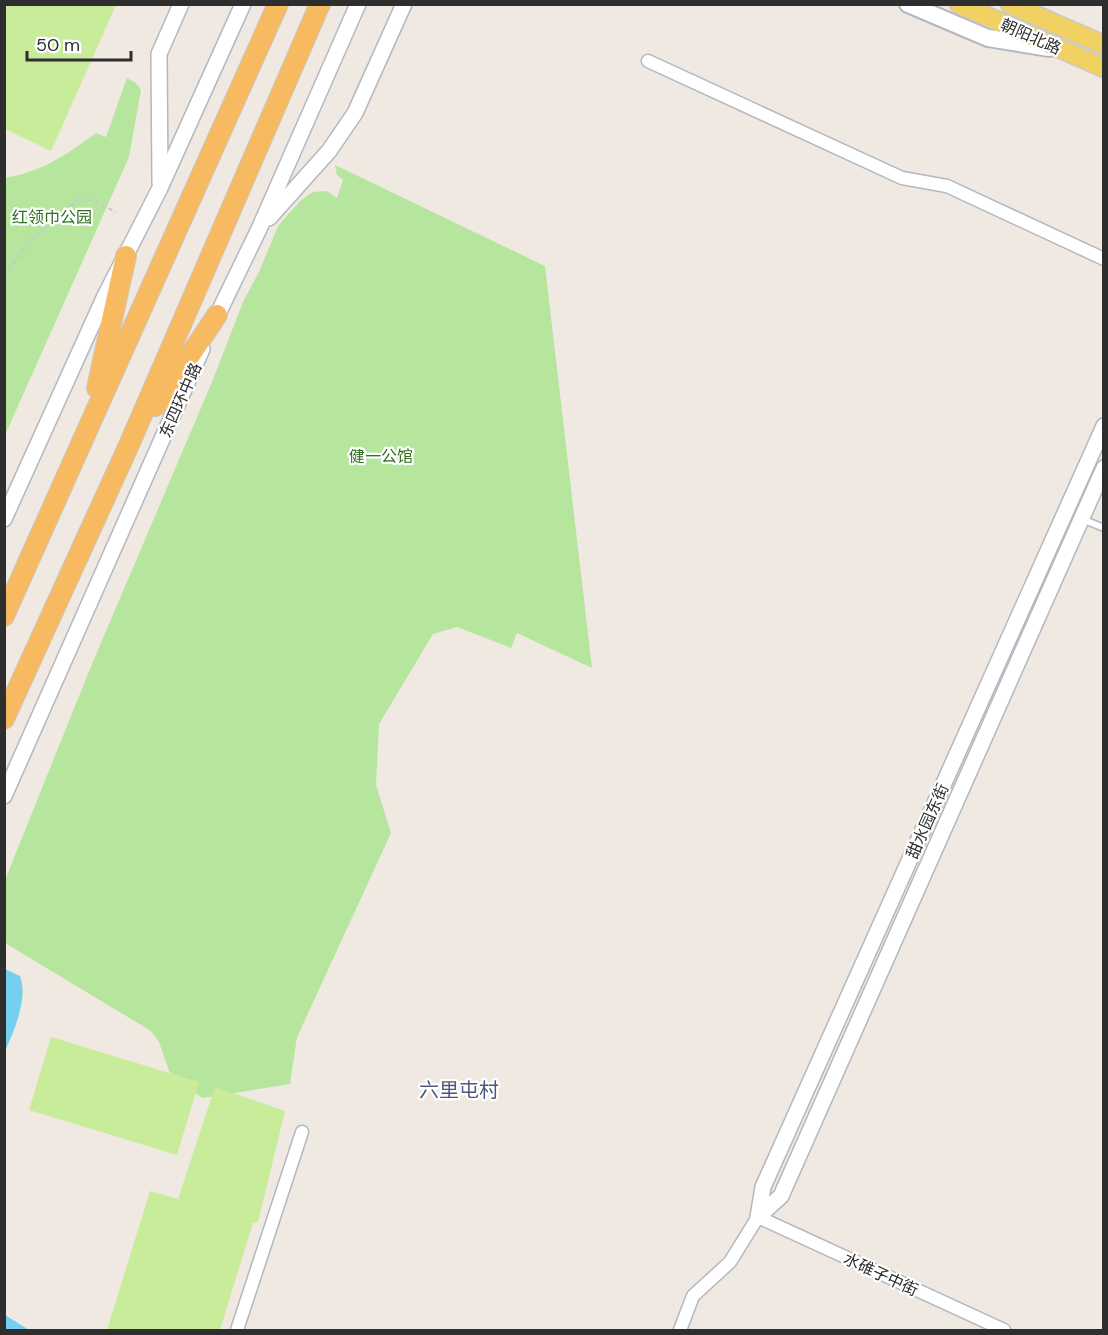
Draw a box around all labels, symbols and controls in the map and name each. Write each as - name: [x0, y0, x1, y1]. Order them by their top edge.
- street label: 朝阳北路: [997, 14, 1064, 59]
- scale bar: [27, 24, 130, 62]
- text: 50 m: [36, 33, 80, 57]
- park label: 红领巾公园: [12, 207, 92, 228]
- street label: 东四环中路: [155, 359, 206, 441]
- park label: 健一公馆: [349, 446, 413, 467]
- street label: 甜水园东街: [902, 780, 953, 862]
- district label: 六里屯村: [419, 1077, 499, 1103]
- street label: 水碓子中街: [840, 1248, 921, 1301]

